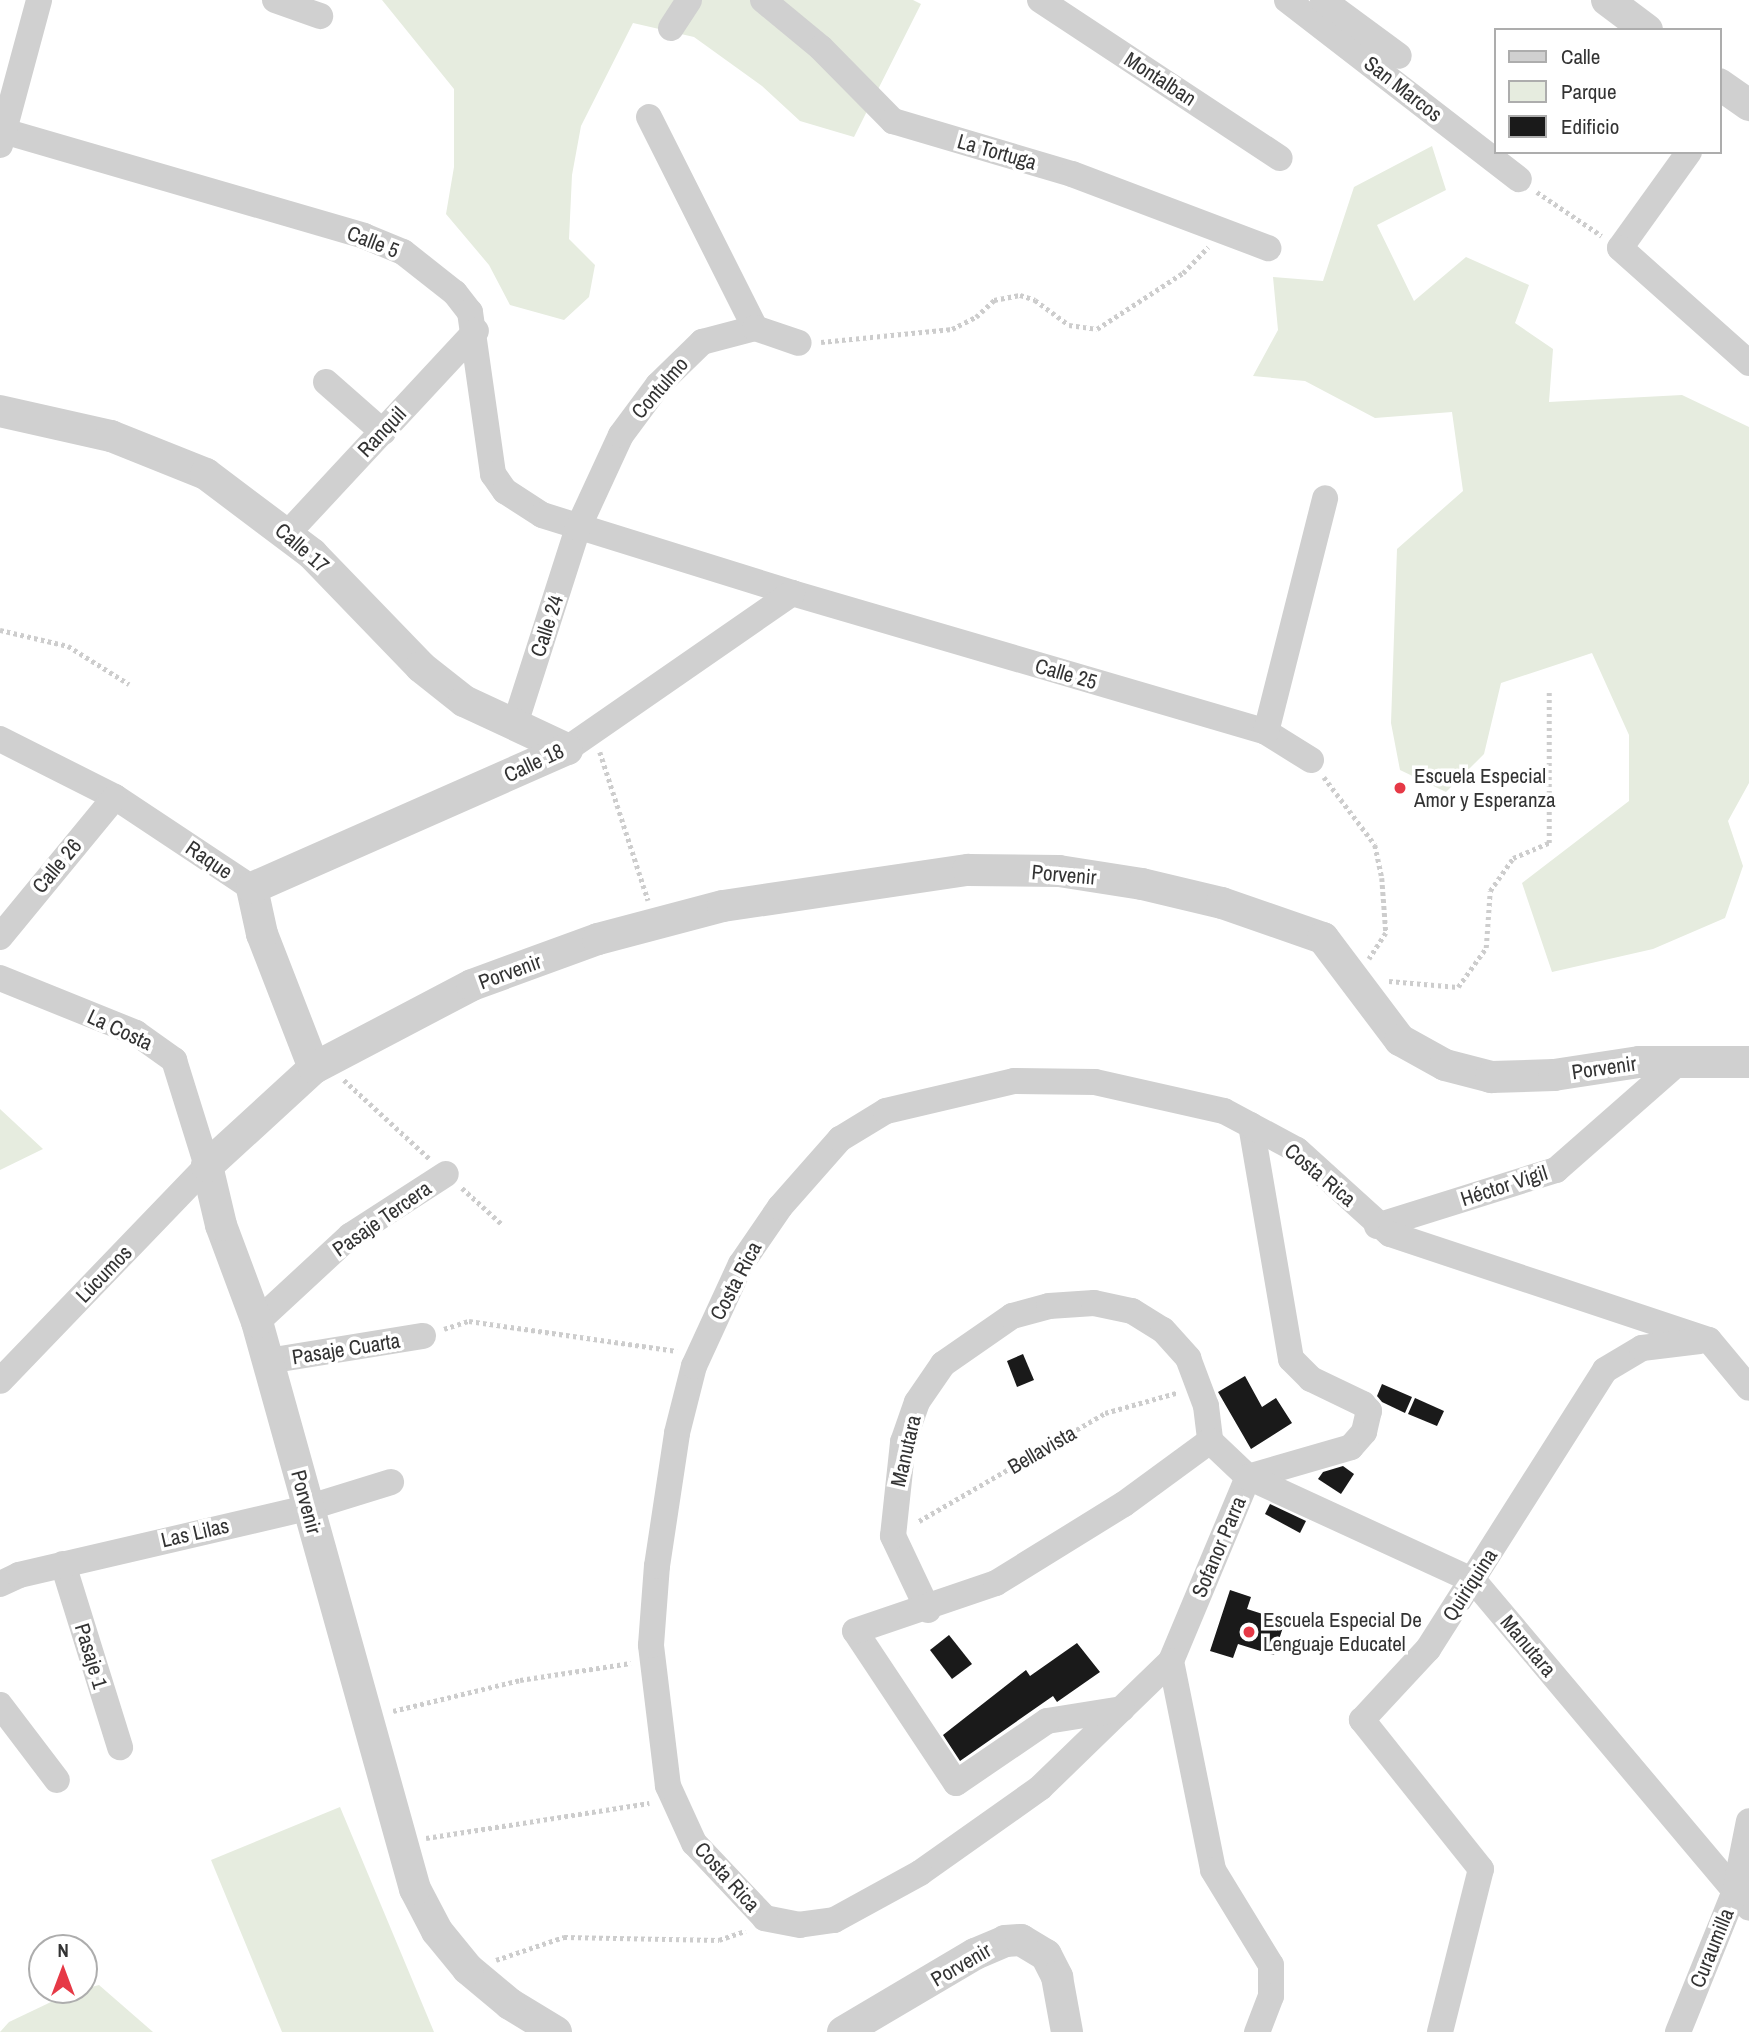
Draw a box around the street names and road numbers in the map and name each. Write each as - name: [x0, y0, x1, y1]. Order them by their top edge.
- street label: Montalban: [1119, 47, 1201, 111]
- street label: San Marcos: [1359, 51, 1447, 127]
- street label: La Tortuga: [954, 129, 1040, 175]
- street label: Calle 5: [343, 221, 403, 263]
- street label: Contulmo: [626, 352, 694, 424]
- street label: Ranquil: [353, 402, 411, 462]
- street label: Calle 17: [270, 518, 334, 578]
- street label: Calle 24: [525, 592, 569, 660]
- street label: Calle 25: [1032, 653, 1100, 695]
- street label: Calle 18: [500, 738, 568, 788]
- street label: Calle 26: [27, 834, 87, 898]
- street label: Raque: [181, 835, 237, 885]
- street label: Porvenir: [1030, 860, 1098, 890]
- street label: Porvenir: [475, 949, 545, 995]
- street label: La Costa: [83, 1004, 157, 1056]
- street label: Porvenir: [1570, 1051, 1638, 1085]
- street label: Costa Rica: [1279, 1138, 1361, 1212]
- street label: Héctor Vigil: [1457, 1160, 1551, 1212]
- street label: Pasaje Tercera: [328, 1176, 436, 1262]
- street label: Costa Rica: [705, 1237, 767, 1325]
- street label: Lúcumos: [71, 1240, 137, 1308]
- street label: Pasaje Cuarta: [290, 1328, 402, 1370]
- street label: Manutara: [886, 1413, 926, 1489]
- street label: Bellavista: [1003, 1420, 1081, 1480]
- street label: Porvenir: [285, 1467, 327, 1537]
- street label: Sofanor Parra: [1186, 1493, 1252, 1601]
- street label: Las Lilas: [159, 1513, 231, 1553]
- street label: Quiriquina: [1437, 1544, 1503, 1626]
- street label: Manutara: [1495, 1610, 1561, 1682]
- street label: Pasaje 1: [69, 1620, 113, 1692]
- street label: Costa Rica: [689, 1837, 765, 1917]
- street label: Curaumilla: [1685, 1905, 1739, 1991]
- street label: Porvenir: [927, 1938, 995, 1992]

